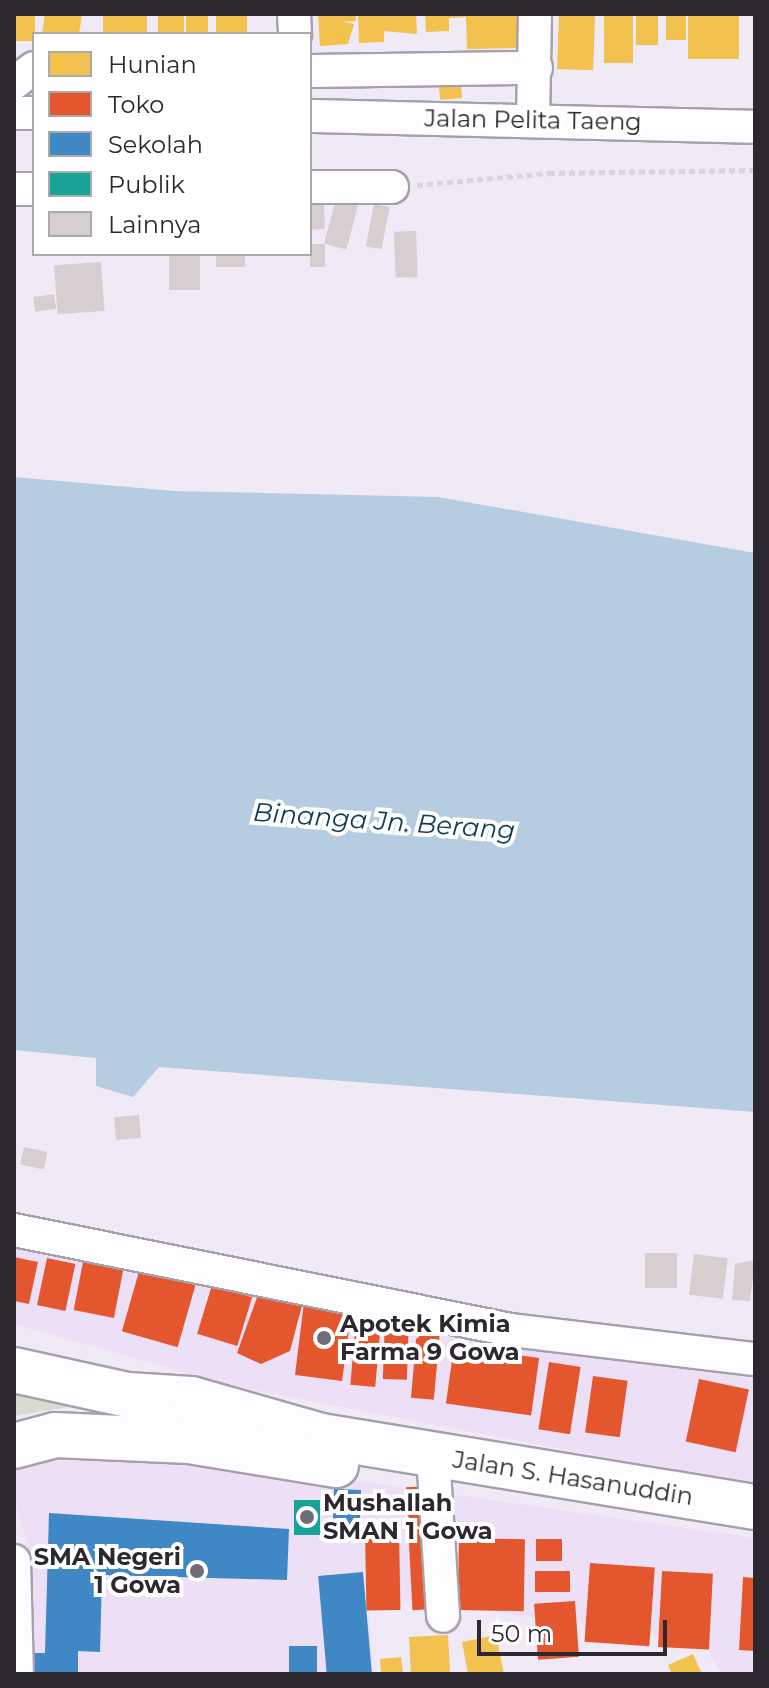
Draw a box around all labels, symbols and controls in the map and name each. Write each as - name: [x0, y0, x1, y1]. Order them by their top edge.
- legend: [32, 32, 312, 256]
- text: Hunian: [108, 50, 197, 79]
- text: Toko: [108, 90, 164, 119]
- street label: Jalan Pelita Taeng: [424, 104, 642, 136]
- text: Sekolah: [108, 130, 203, 159]
- text: Publik: [108, 170, 185, 199]
- text: Lainnya: [108, 210, 201, 239]
- water label: Binanga Jn. Berang: [252, 797, 516, 847]
- place label: Apotek Kimia Farma 9 Gowa: [340, 1310, 520, 1366]
- marker: Apotek Kimia Farma 9 Gowa: [315, 1329, 333, 1347]
- street label: Jalan S. Hasanuddin: [451, 1445, 695, 1511]
- place label: Mushallah SMAN 1 Gowa: [323, 1489, 493, 1545]
- marker: Mushallah SMAN 1 Gowa: [298, 1508, 316, 1526]
- place label: SMA Negeri 1 Gowa: [34, 1543, 181, 1599]
- marker: SMA Negeri 1 Gowa: [188, 1562, 206, 1580]
- scale bar: [481, 1604, 671, 1654]
- text: 50 m: [491, 1619, 552, 1648]

